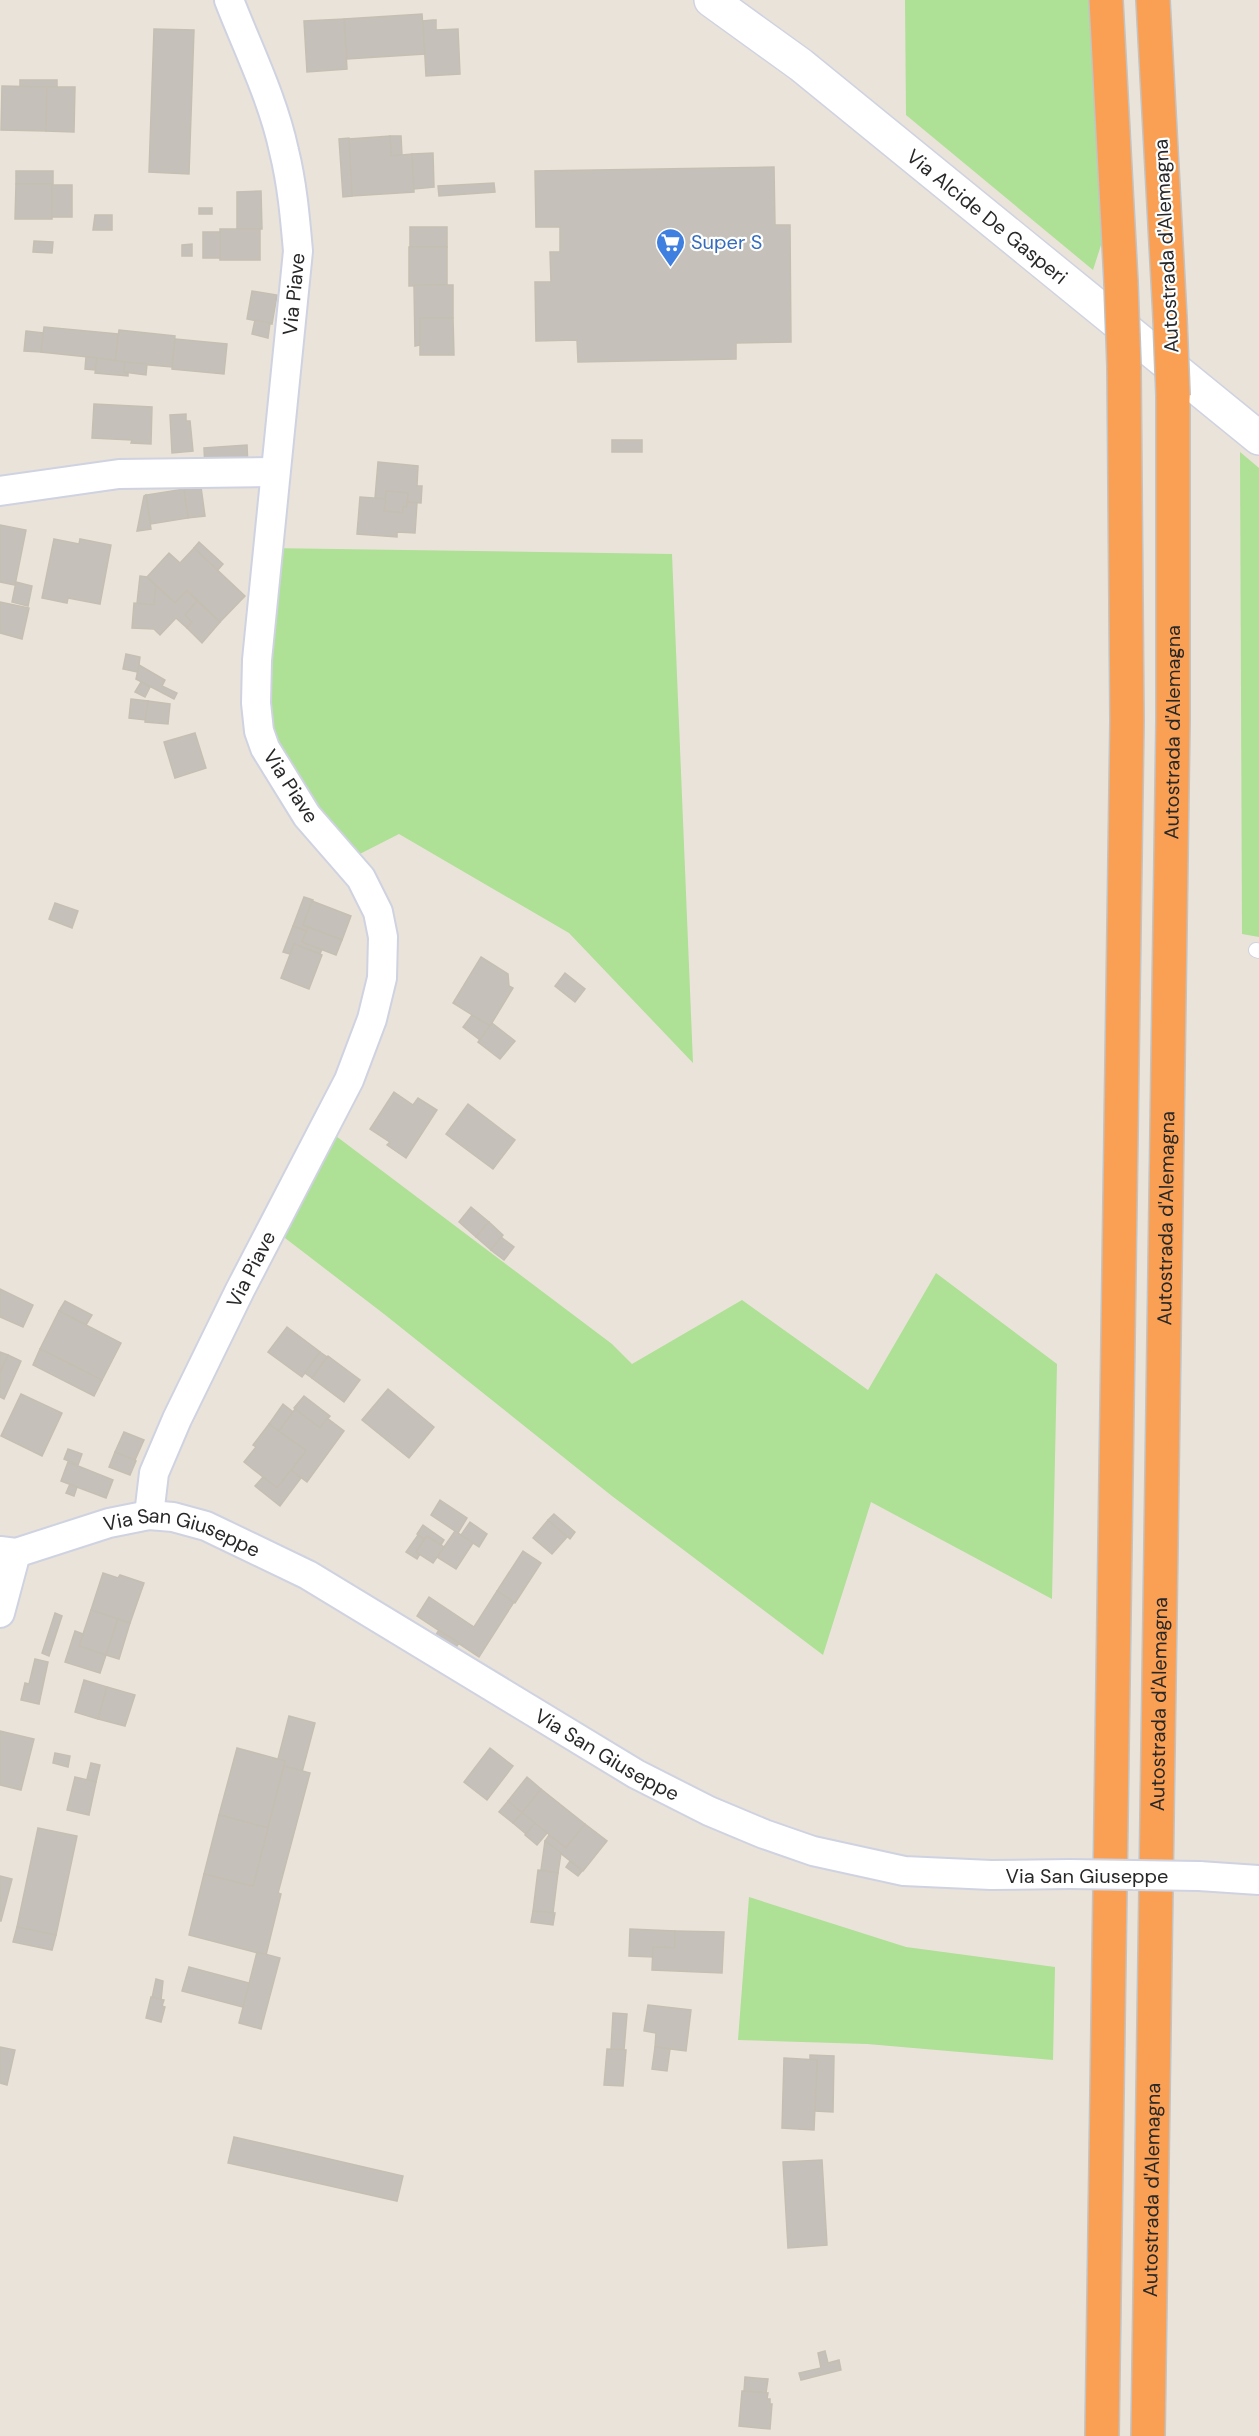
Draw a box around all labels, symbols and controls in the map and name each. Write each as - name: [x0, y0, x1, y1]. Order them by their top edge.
- street label: Autostrada d'Alemagna: [1147, 138, 1185, 354]
- street label: Via Alcide De Gasperi: [901, 143, 1073, 290]
- supermarket icon: Super S: [654, 226, 686, 268]
- place label: Super S: [691, 229, 762, 255]
- street label: Via Piave: [277, 252, 311, 337]
- street label: Autostrada d'Alemagna: [1158, 625, 1186, 840]
- street label: Via Piave: [258, 744, 324, 828]
- street label: Autostrada d'Alemagna: [1151, 1111, 1180, 1326]
- street label: Via Piave: [220, 1226, 281, 1312]
- street label: Via San Giuseppe: [101, 1502, 264, 1563]
- street label: Autostrada d'Alemagna: [1144, 1597, 1173, 1811]
- street label: Via San Giuseppe: [530, 1703, 684, 1807]
- street label: Via San Giuseppe: [1006, 1863, 1168, 1889]
- street label: Autostrada d'Alemagna: [1137, 2083, 1166, 2297]

